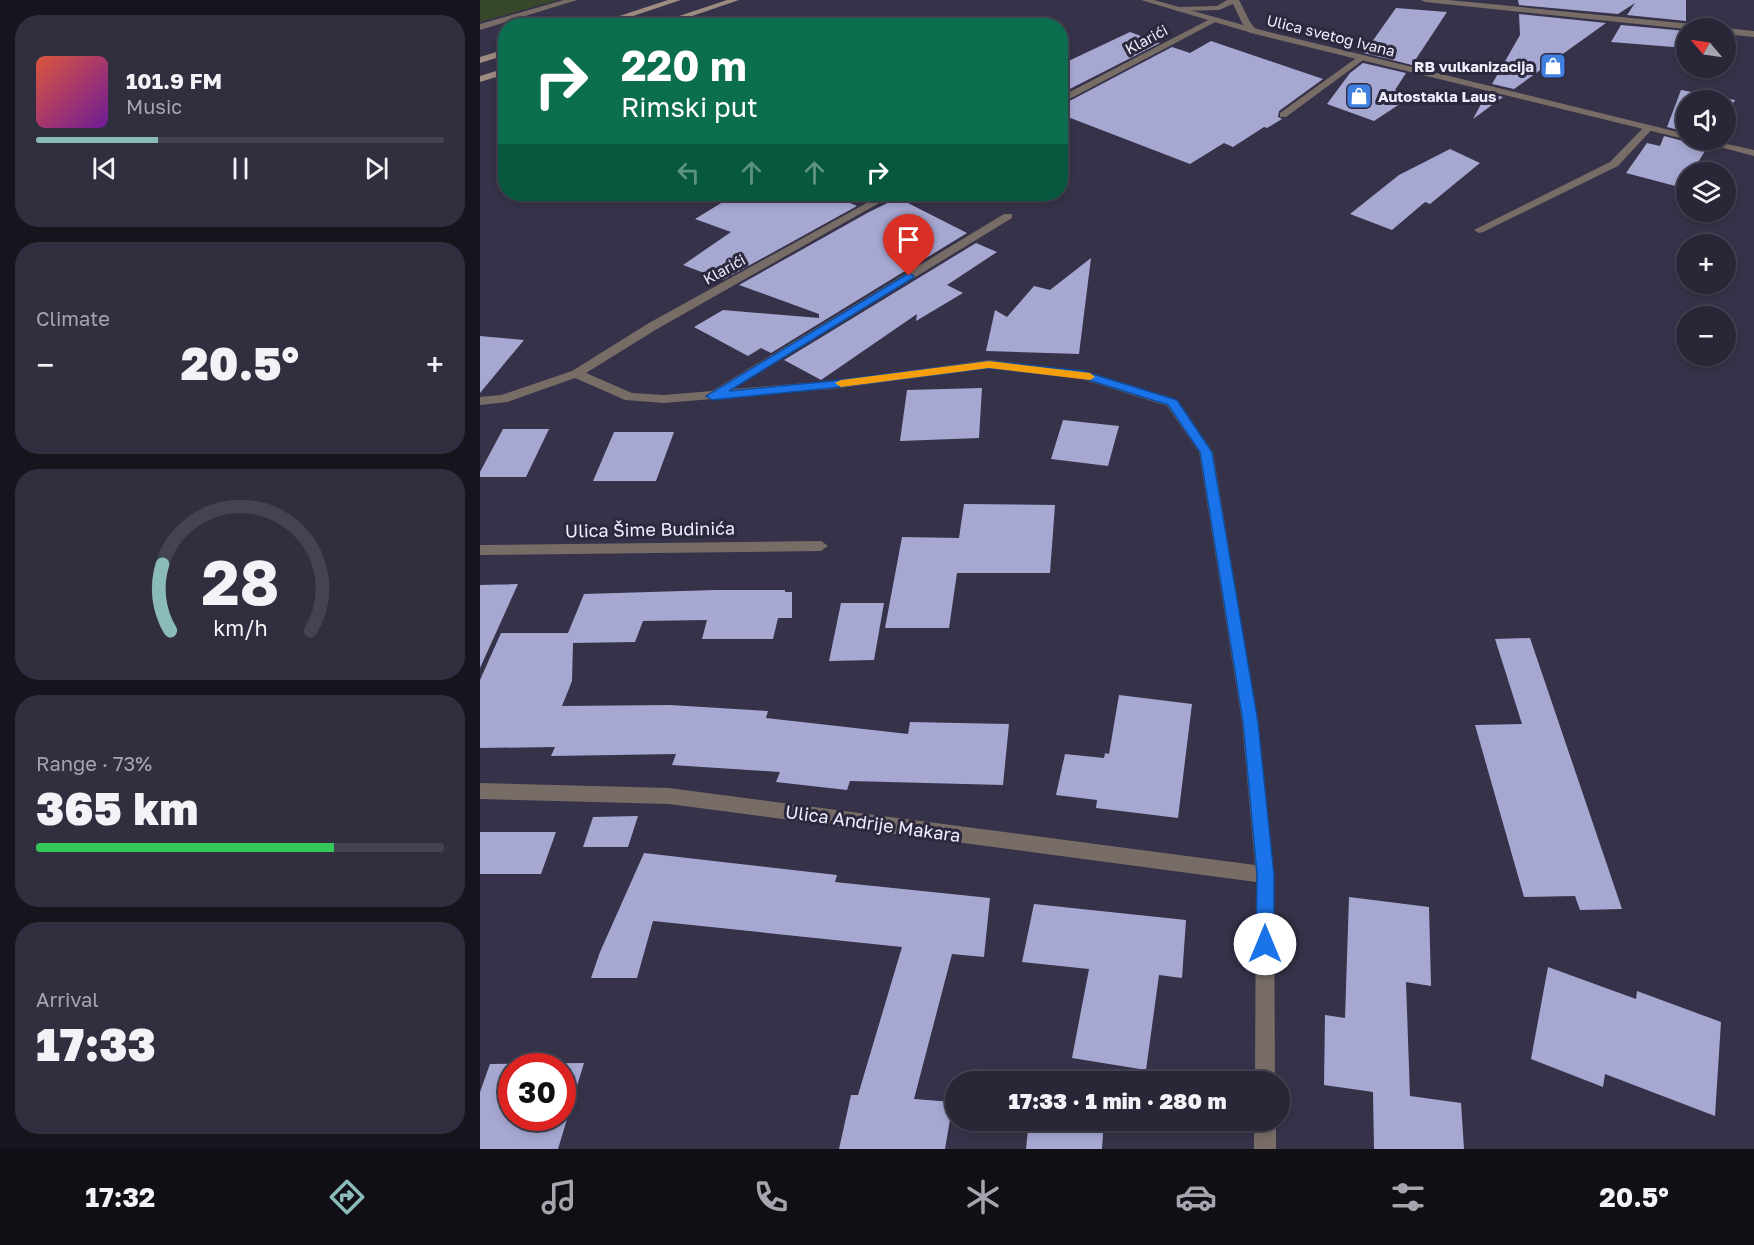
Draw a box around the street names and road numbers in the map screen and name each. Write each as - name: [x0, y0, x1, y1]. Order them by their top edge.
- street label: Ulica svetog Ivana: [1265, 10, 1397, 60]
- street label: Klarići: [1122, 20, 1170, 58]
- street label: Klarići: [700, 250, 748, 288]
- street label: Ulica Šime Budinića: [565, 517, 735, 541]
- street label: Ulica Andrije Makara: [784, 800, 962, 846]

